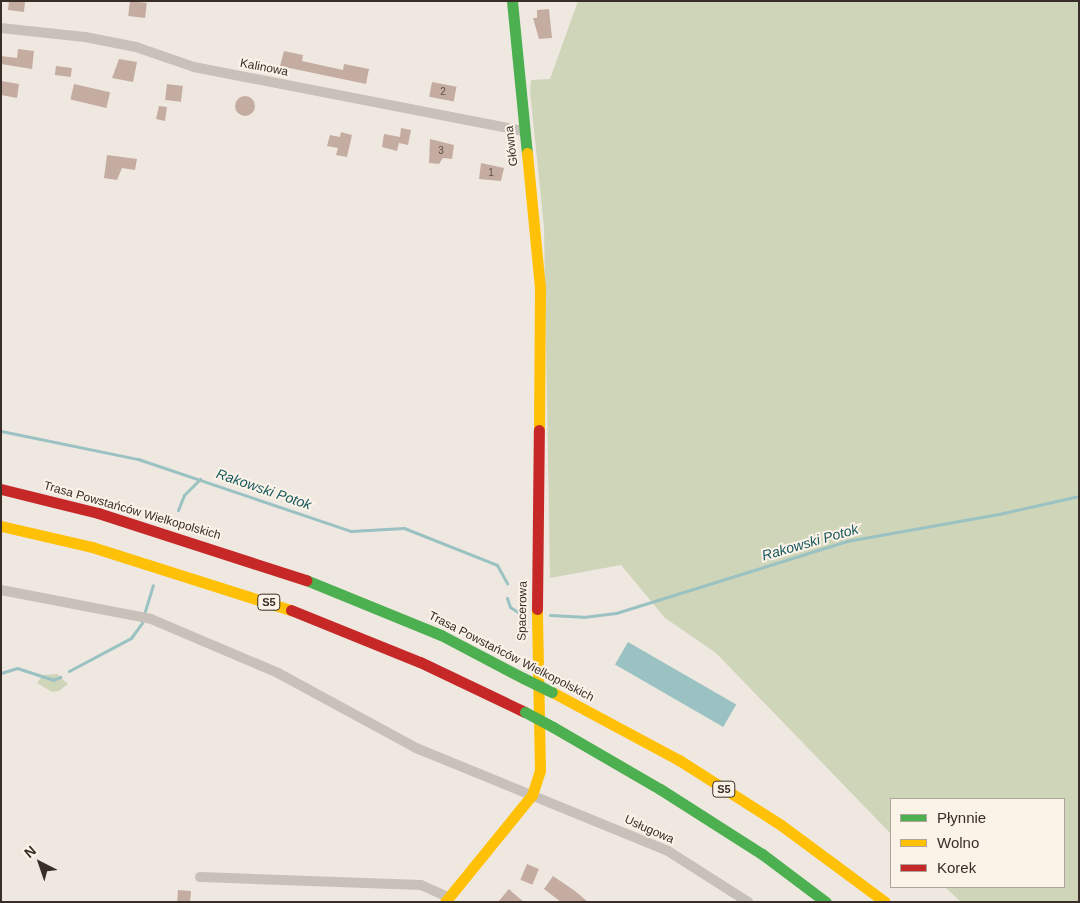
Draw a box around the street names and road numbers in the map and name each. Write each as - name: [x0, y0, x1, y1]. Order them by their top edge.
- street label: Kalinowa: [239, 56, 289, 80]
- street label: Główna: [502, 125, 522, 167]
- street label: Trasa Powstańców Wielkopolskich: [42, 479, 222, 543]
- street label: Spacerowa: [515, 581, 531, 641]
- road number: S5: [256, 594, 282, 610]
- street label: Trasa Powstańców Wielkopolskich: [426, 609, 596, 705]
- road number: S5: [712, 781, 736, 798]
- street label: Usługowa: [622, 813, 676, 847]

